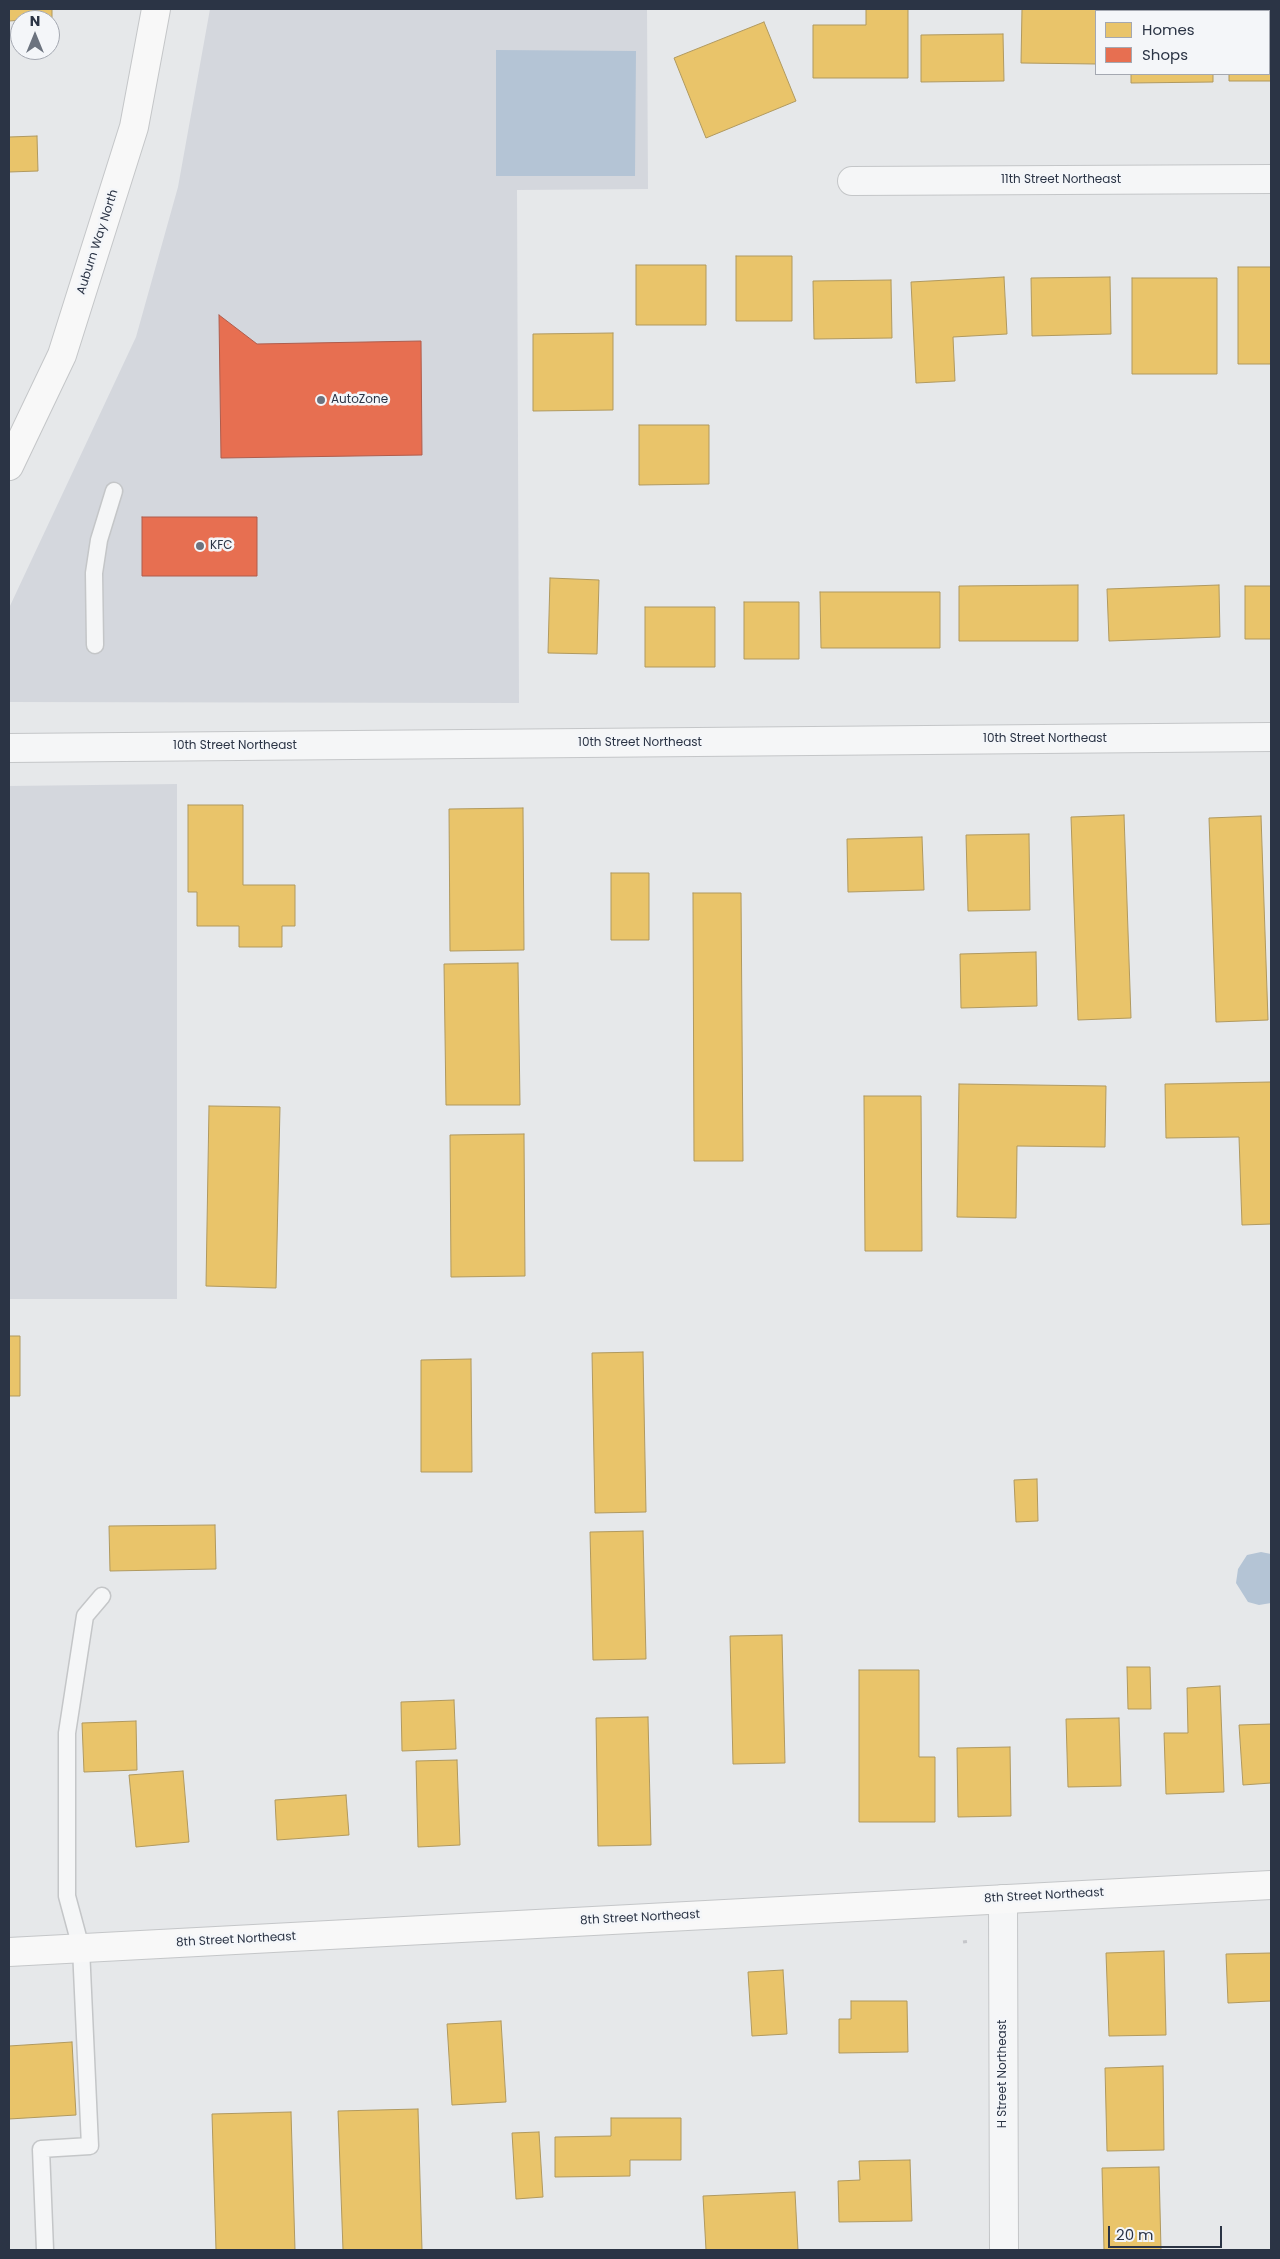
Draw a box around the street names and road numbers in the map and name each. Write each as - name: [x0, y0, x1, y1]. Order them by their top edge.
- street label: 11th Street Northeast: [1001, 173, 1121, 187]
- street label: Auburn Way North: [74, 188, 122, 296]
- street label: 10th Street Northeast: [983, 732, 1107, 746]
- street label: 10th Street Northeast: [578, 736, 702, 750]
- street label: 10th Street Northeast: [173, 739, 297, 753]
- street label: 8th Street Northeast: [984, 1886, 1104, 1906]
- street label: 8th Street Northeast: [580, 1908, 700, 1928]
- street label: 8th Street Northeast: [176, 1930, 296, 1950]
- street label: H Street Northeast: [996, 2020, 1010, 2128]

